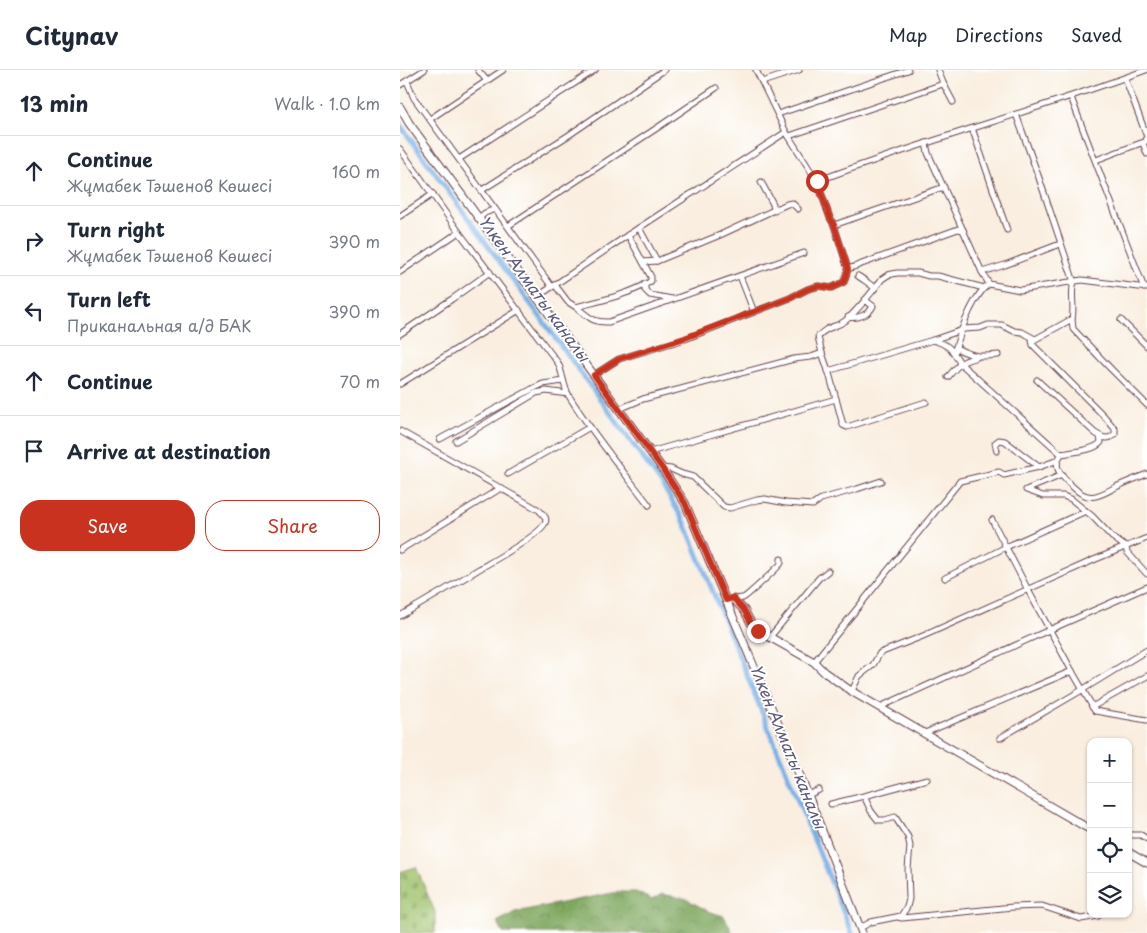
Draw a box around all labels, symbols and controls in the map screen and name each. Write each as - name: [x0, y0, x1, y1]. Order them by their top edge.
- text: Citynav: [25, 17, 118, 53]
- text: Map: [889, 21, 927, 48]
- text: Directions: [955, 21, 1043, 48]
- text: Saved: [1071, 21, 1122, 48]
- text: 13 min: [20, 87, 88, 119]
- text: Walk · 1.0 km: [274, 91, 380, 115]
- text: Continue: [67, 145, 153, 173]
- icon: ahead: [20, 157, 48, 185]
- text: 160 m: [332, 159, 380, 183]
- route start: [806, 170, 829, 193]
- text: Жұмабек Тәшенов Көшесі: [67, 173, 272, 197]
- water label: Үлкен Алматы каналы: [474, 210, 597, 367]
- text: Turn right: [67, 215, 165, 243]
- icon: right: [20, 227, 48, 255]
- text: 390 m: [329, 229, 380, 253]
- text: Жұмабек Тәшенов Көшесі: [67, 243, 272, 267]
- text: Turn left: [67, 285, 151, 313]
- icon: left: [20, 297, 48, 325]
- text: 390 m: [329, 299, 380, 323]
- text: Приканальная а/д БАК: [67, 313, 251, 337]
- icon: ahead: [20, 367, 48, 395]
- text: Continue: [67, 367, 153, 395]
- text: 70 m: [340, 369, 380, 393]
- icon: arrive: [20, 437, 48, 465]
- text: Arrive at destination: [67, 437, 271, 465]
- button: Save: [20, 500, 195, 551]
- button: Share: [205, 500, 380, 551]
- route end: [747, 620, 770, 643]
- water label: Үлкен Алматы каналы: [745, 660, 833, 833]
- map controls: [1087, 738, 1132, 918]
- button: +: [1087, 738, 1132, 783]
- button: −: [1087, 783, 1132, 828]
- button: locate: [1087, 828, 1132, 873]
- button: layers: [1087, 873, 1132, 918]

